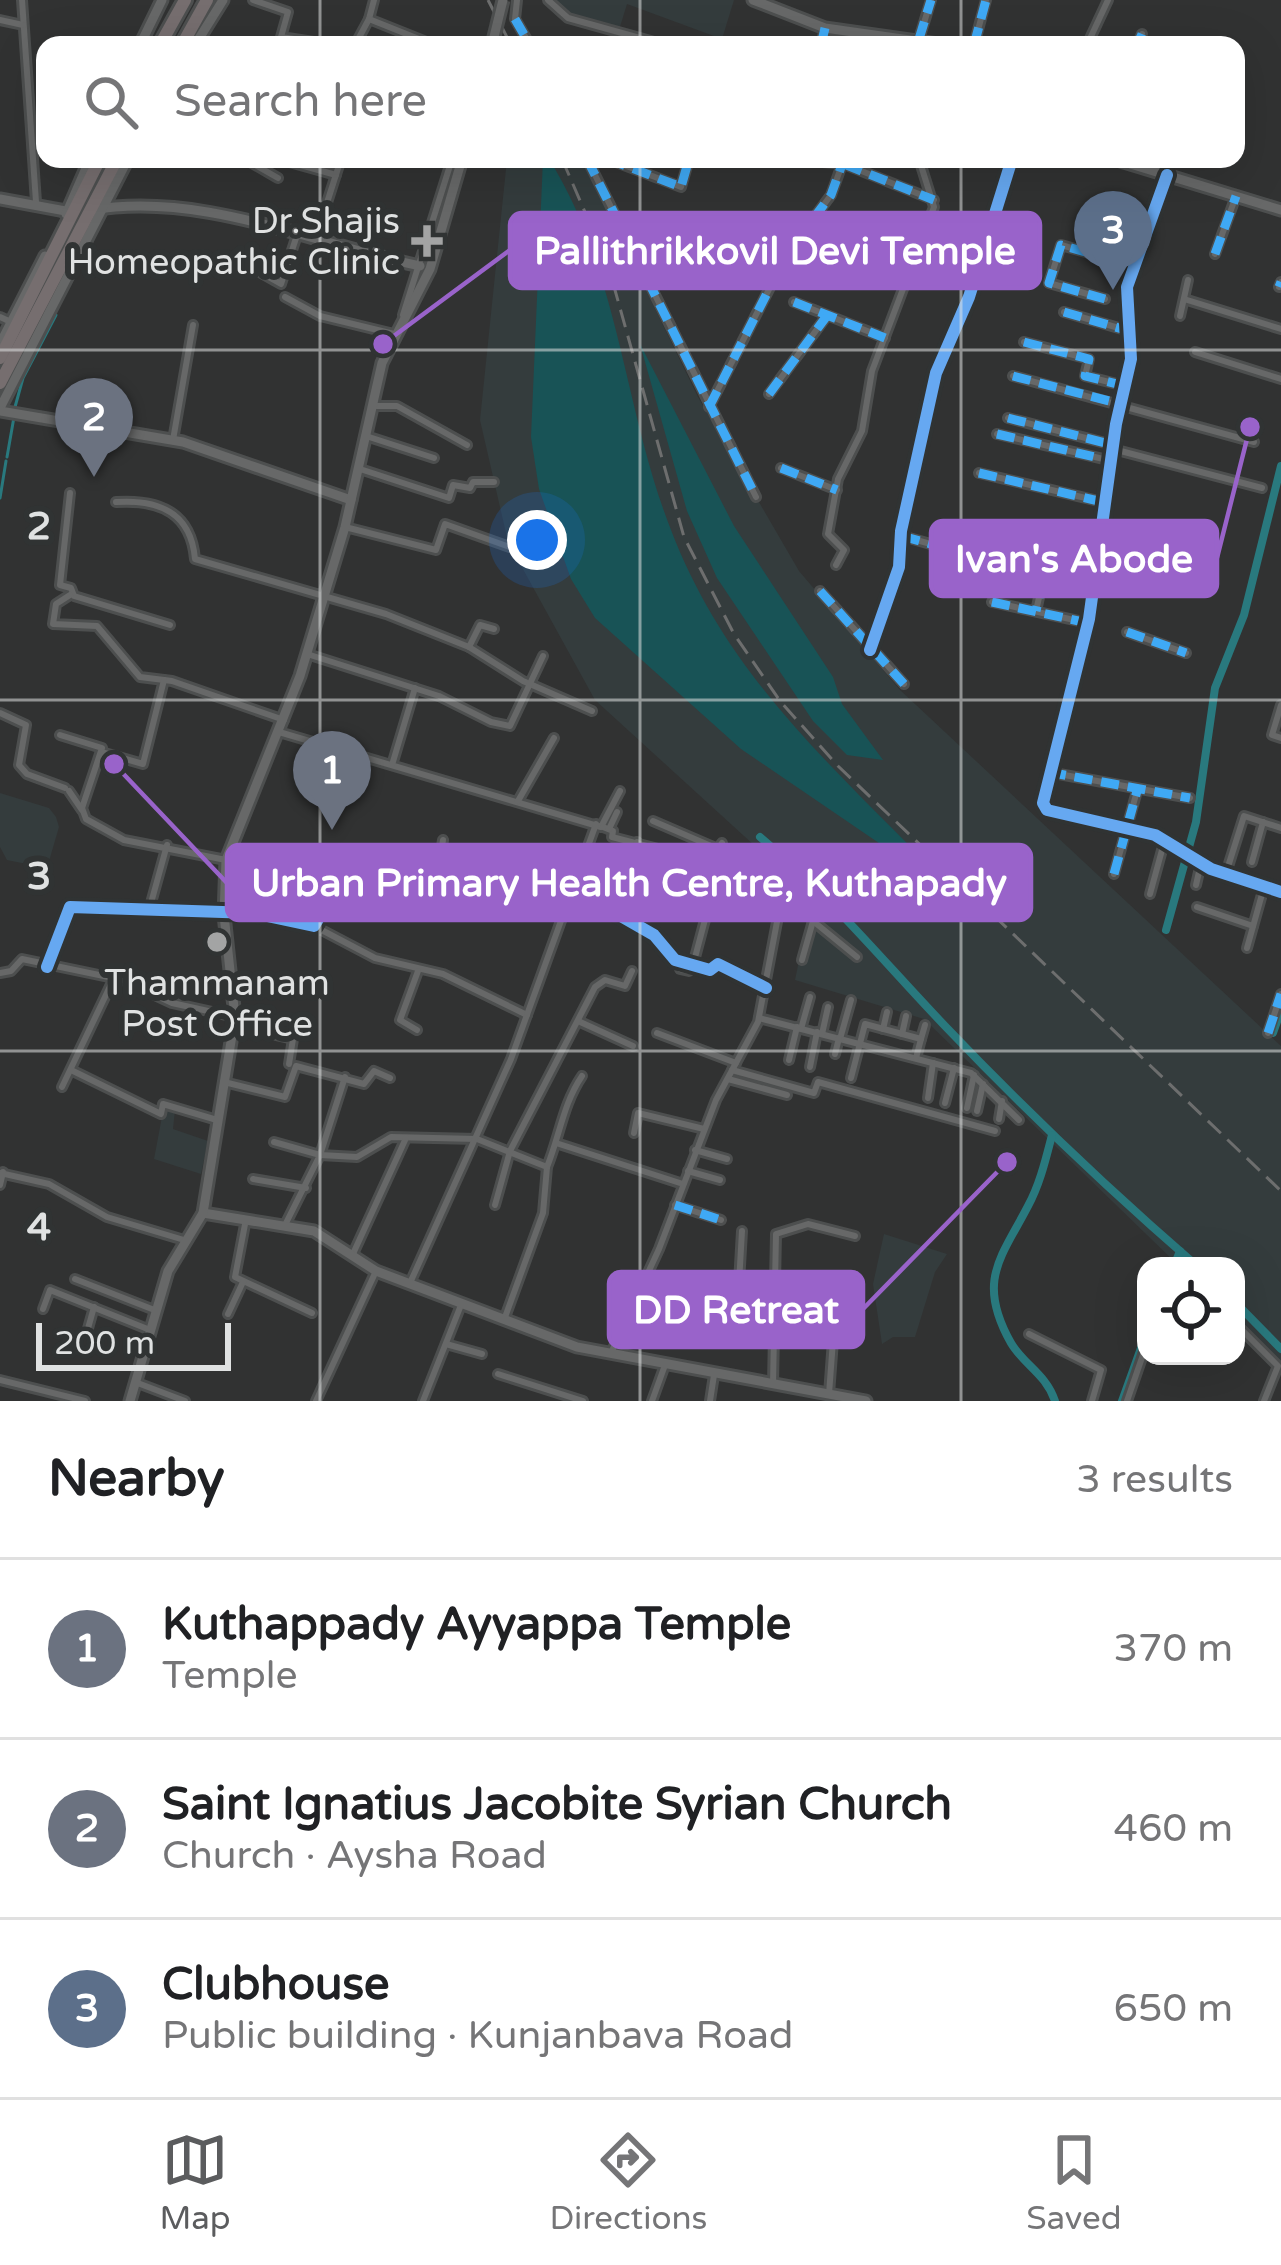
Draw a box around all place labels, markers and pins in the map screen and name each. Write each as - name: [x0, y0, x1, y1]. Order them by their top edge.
- pin: 3: [1074, 191, 1152, 290]
- place label: Dr.Shajis Homeopathic Clinic: [67, 200, 400, 284]
- callout: Pallithrikkovil Devi Temple: [510, 213, 1040, 288]
- marker: Dr.Shajis Homeopathic Clinic: [411, 225, 443, 257]
- pin: 2: [55, 378, 133, 477]
- callout: Ivan's Abode: [931, 521, 1217, 596]
- pin: 1: [293, 731, 371, 830]
- callout: Urban Primary Health Centre, Kuthapady: [227, 845, 1031, 920]
- marker: Thammanam Post Office: [204, 929, 230, 955]
- place label: Thammanam Post Office: [104, 962, 330, 1046]
- callout: DD Retreat: [609, 1272, 863, 1347]

